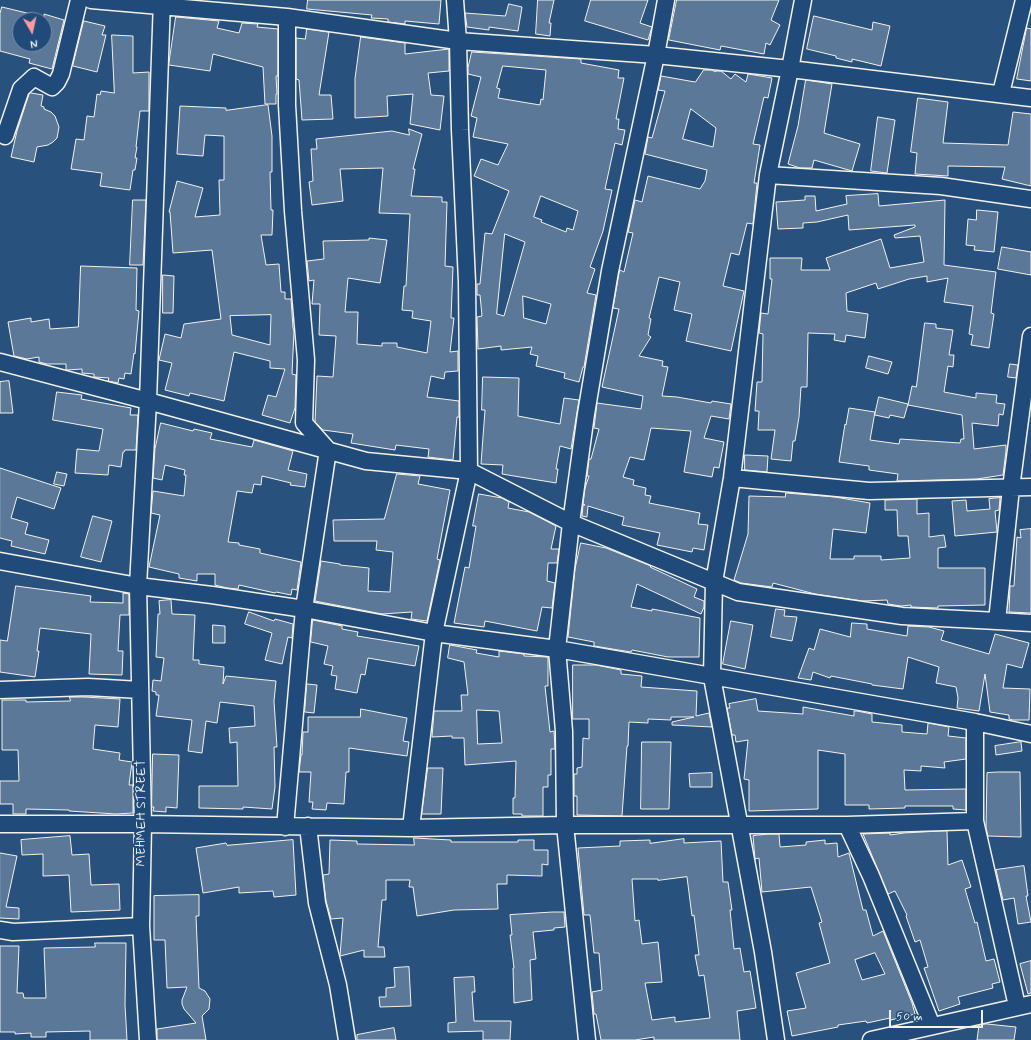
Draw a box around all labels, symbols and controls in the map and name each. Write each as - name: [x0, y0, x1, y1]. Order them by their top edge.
- north arrow: [12, 12, 52, 52]
- text: N: [29, 35, 38, 50]
- street label: MEHMEH STREET: [134, 759, 150, 867]
- scale bar: [891, 1002, 985, 1028]
- text: 50 m: [896, 1009, 923, 1025]

